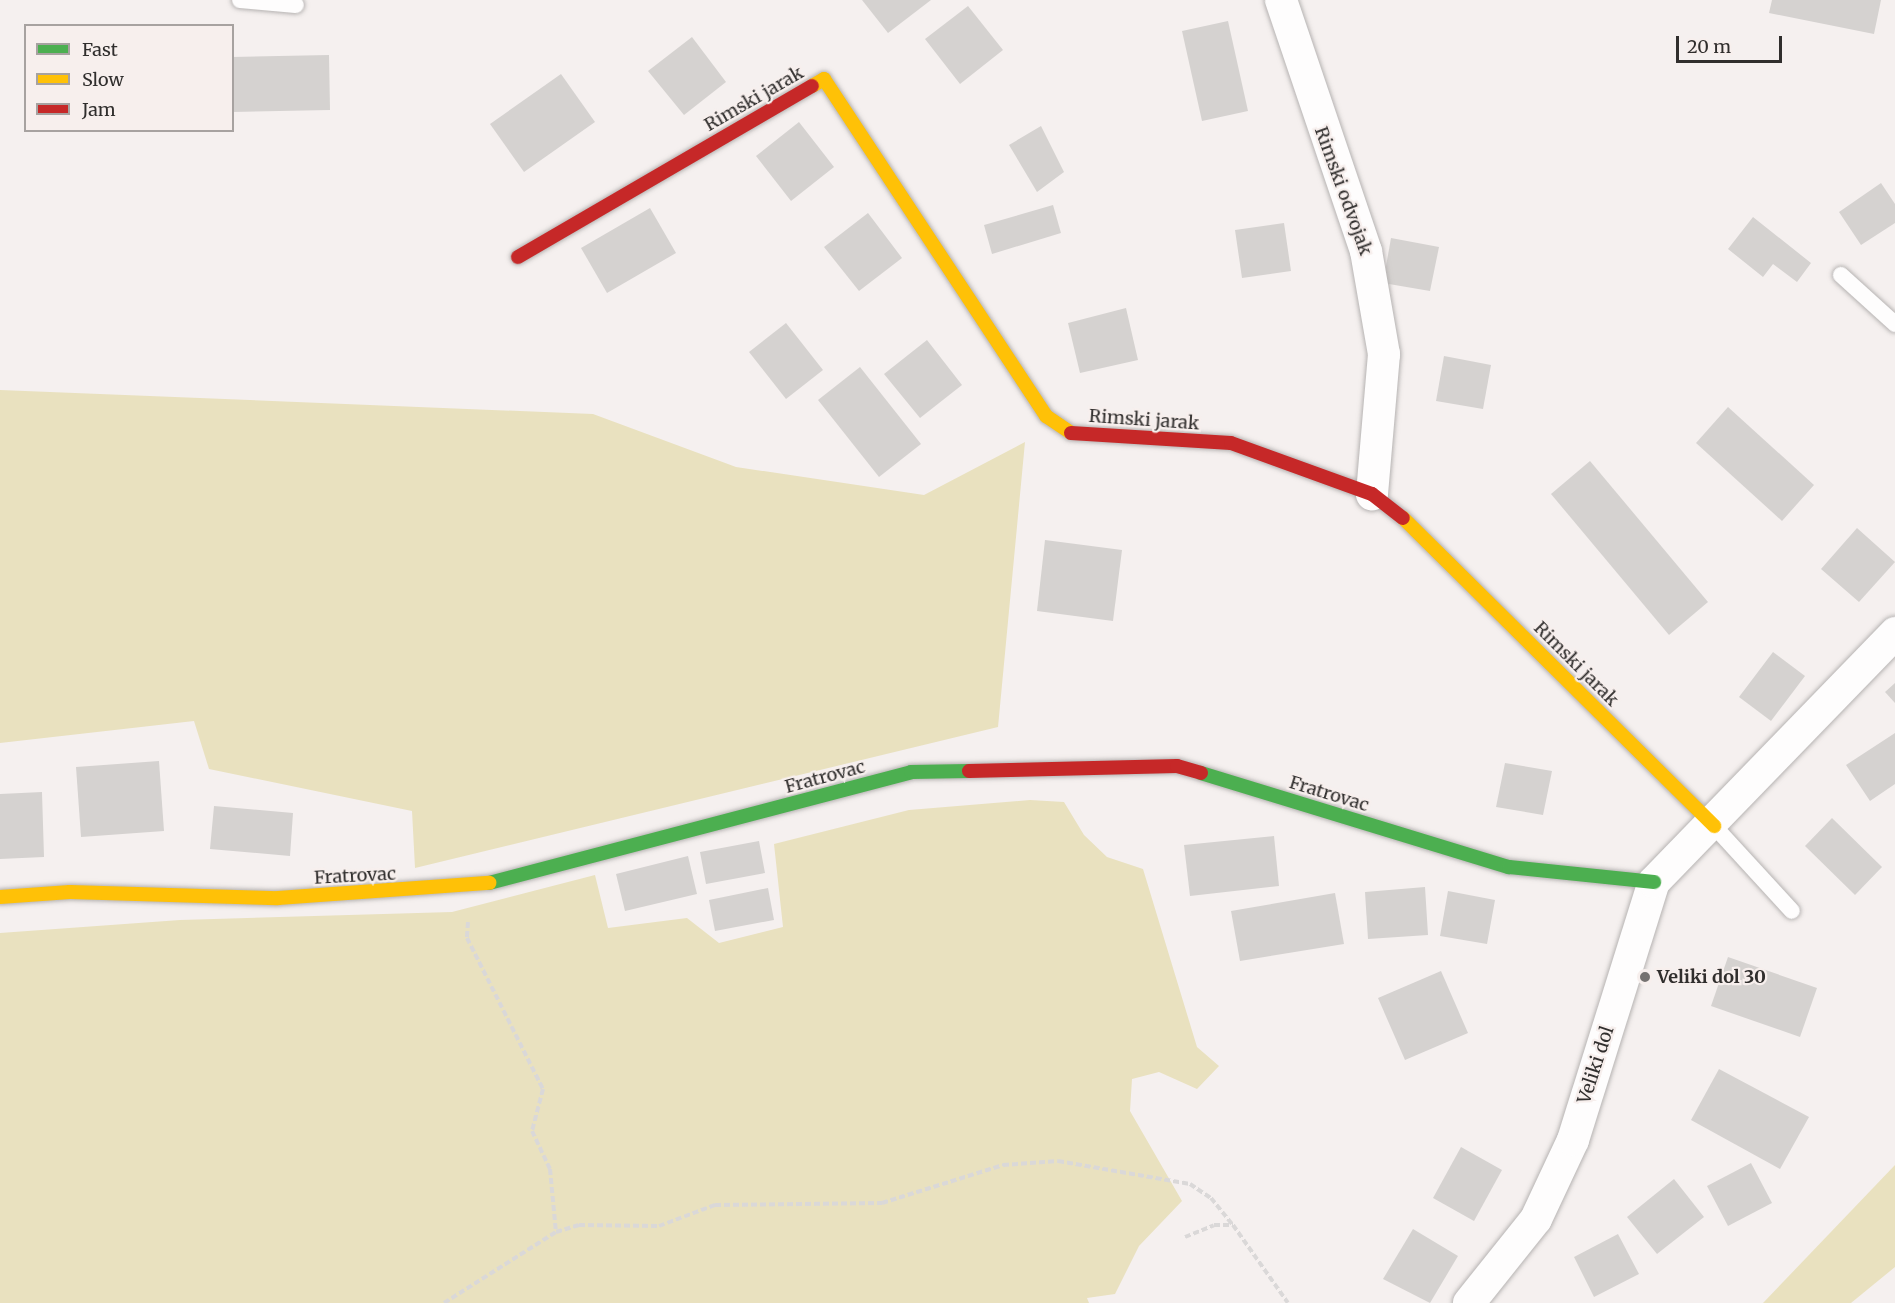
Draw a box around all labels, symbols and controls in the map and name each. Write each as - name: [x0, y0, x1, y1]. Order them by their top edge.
- legend: [24, 24, 234, 132]
- scale bar: [1679, 24, 1786, 62]
- text: 20 m: [1687, 35, 1731, 58]
- text: Fast: [82, 38, 118, 61]
- street label: Rimski jarak: [701, 62, 807, 136]
- text: Slow: [82, 68, 124, 91]
- text: Jam: [82, 98, 116, 121]
- street label: Rimski odvojak: [1310, 124, 1376, 258]
- street label: Rimski jarak: [1088, 405, 1200, 435]
- street label: Rimski jarak: [1529, 617, 1623, 711]
- street label: Fratrovac: [783, 756, 867, 798]
- street label: Fratrovac: [1287, 772, 1371, 816]
- street label: Fratrovac: [314, 863, 396, 889]
- place label: Veliki dol 30: [1657, 966, 1766, 988]
- marker: Veliki dol 30: [1638, 970, 1652, 984]
- street label: Veliki dol: [1573, 1024, 1619, 1106]

